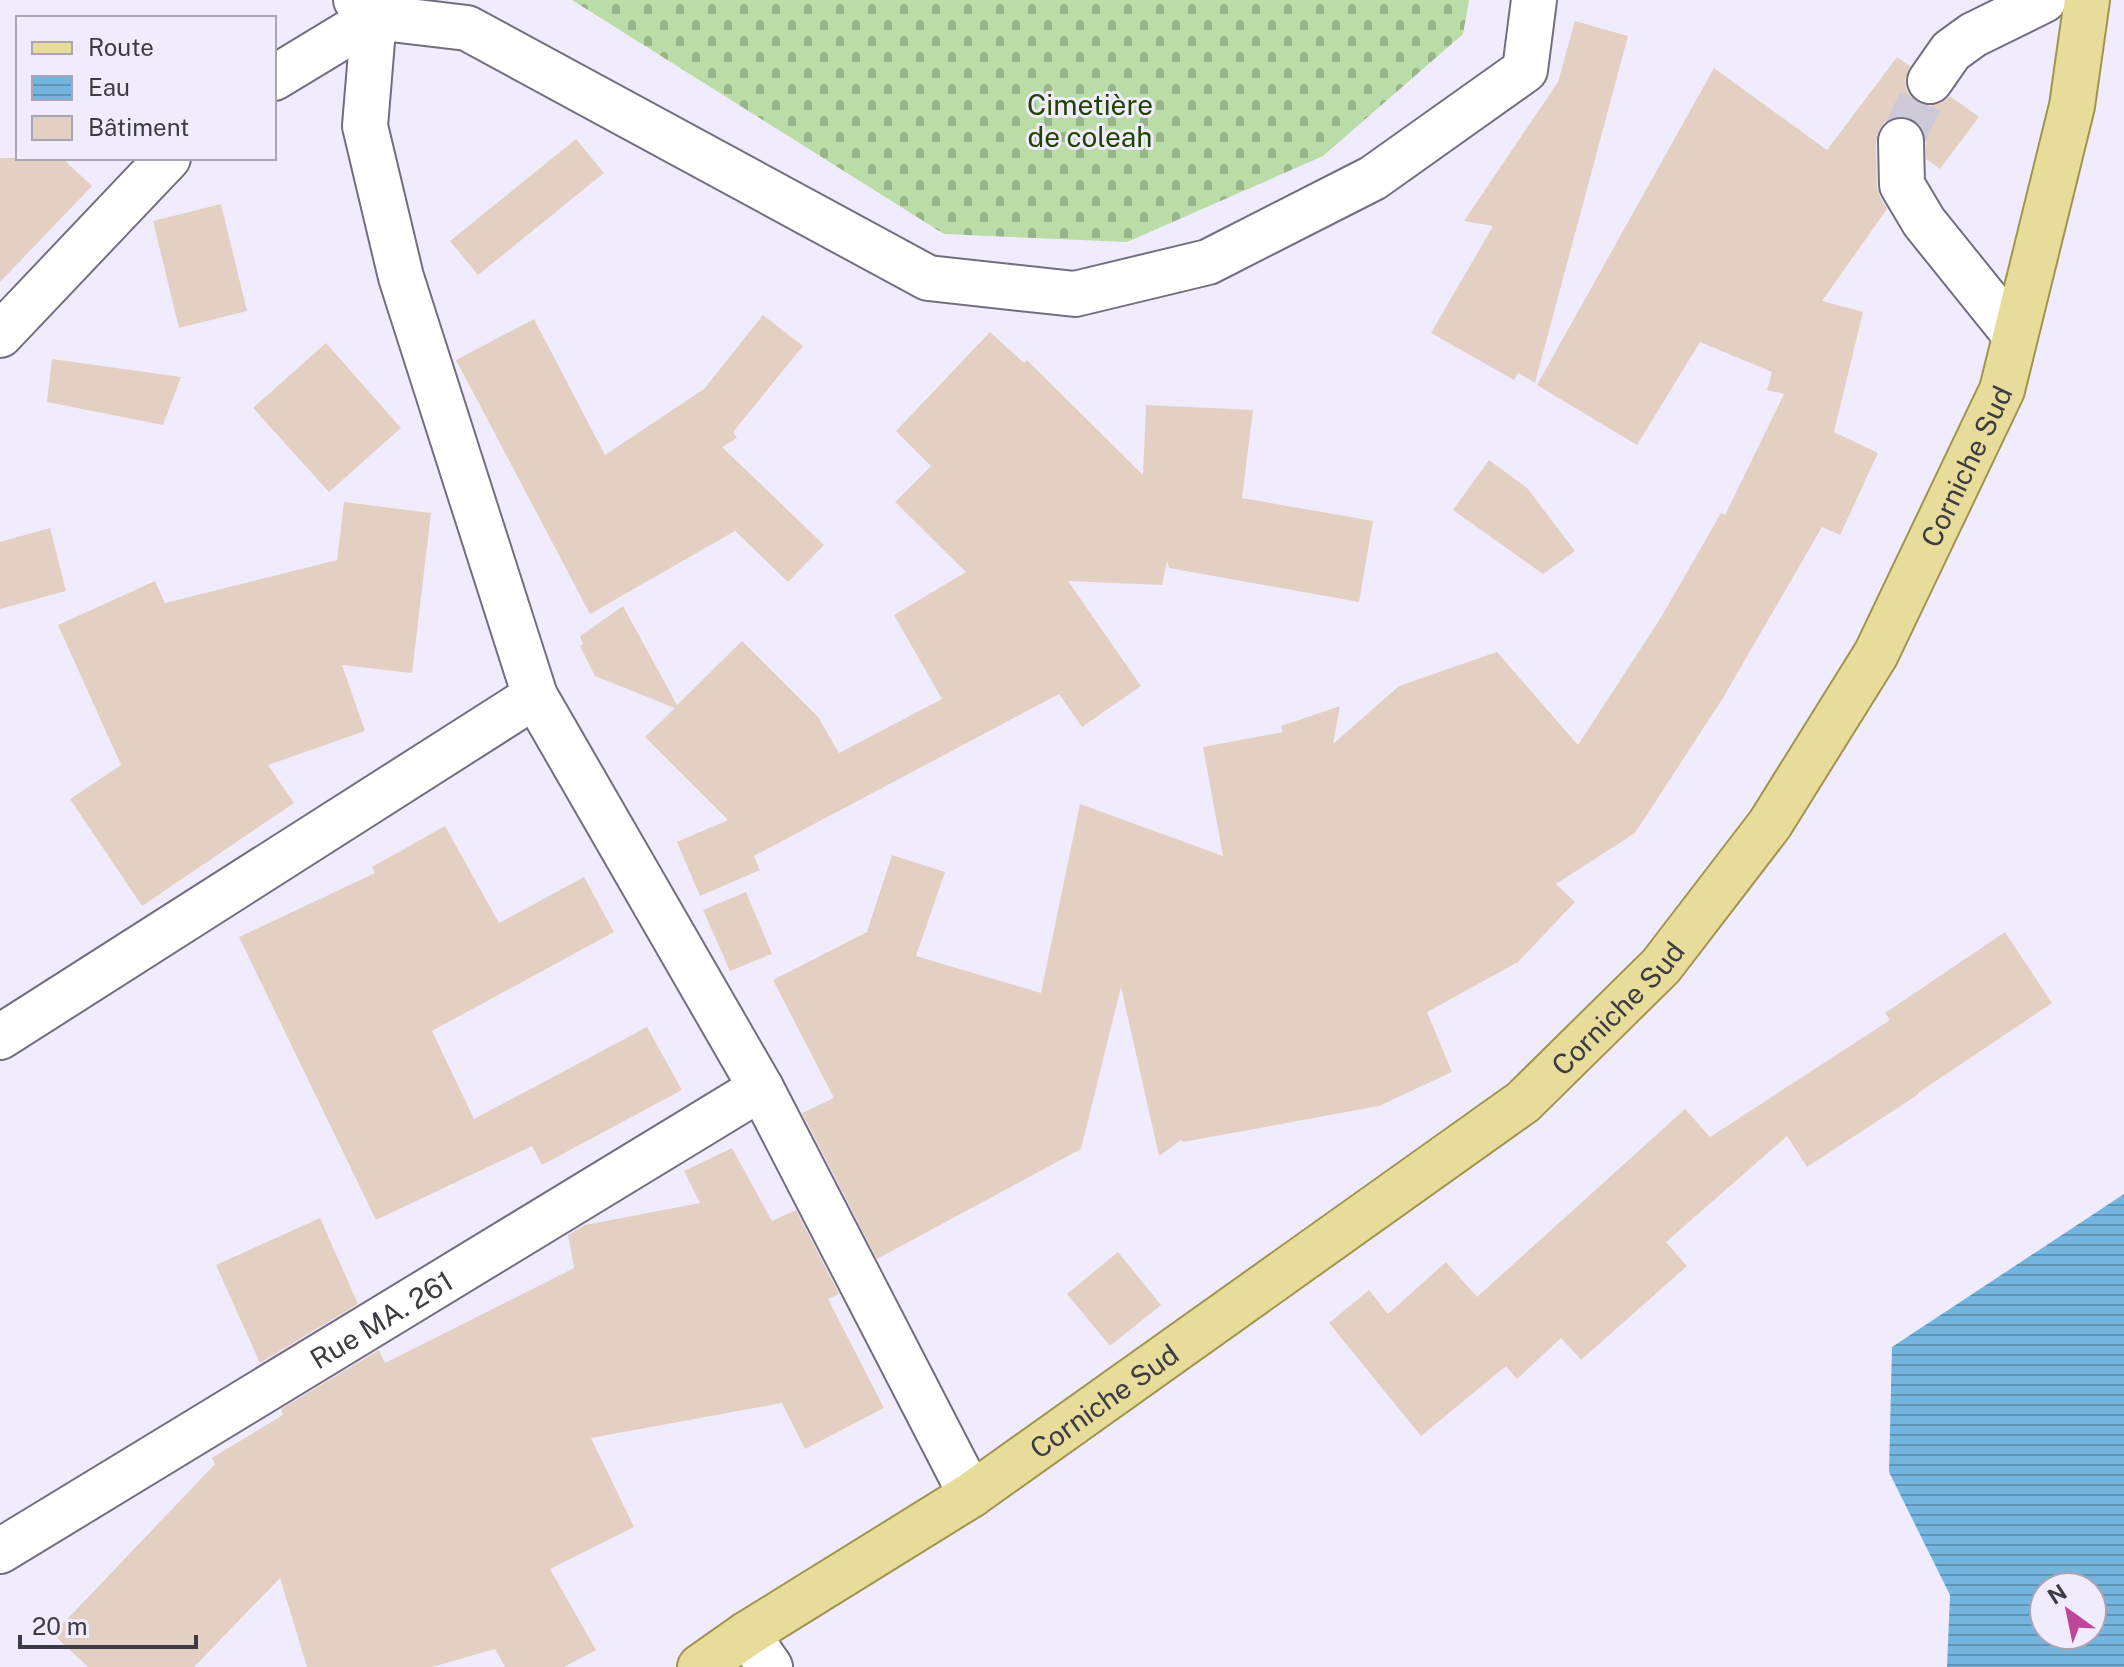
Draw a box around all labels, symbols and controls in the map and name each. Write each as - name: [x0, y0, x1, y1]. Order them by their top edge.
- legend: [16, 16, 276, 160]
- text: Route: [88, 33, 154, 61]
- text: Eau: [88, 73, 130, 101]
- park label: Cimetière de coleah: [1027, 88, 1153, 153]
- text: Bâtiment: [88, 113, 189, 141]
- street label: Corniche Sud: [1913, 380, 2018, 552]
- street label: Corniche Sud: [1544, 935, 1690, 1081]
- street label: Rue MA. 261: [304, 1263, 458, 1375]
- street label: Corniche Sud: [1023, 1336, 1184, 1465]
- north arrow: [2028, 1571, 2108, 1651]
- text: N: [2043, 1579, 2071, 1610]
- scale bar: [20, 1599, 196, 1649]
- text: 20 m: [32, 1612, 88, 1640]

